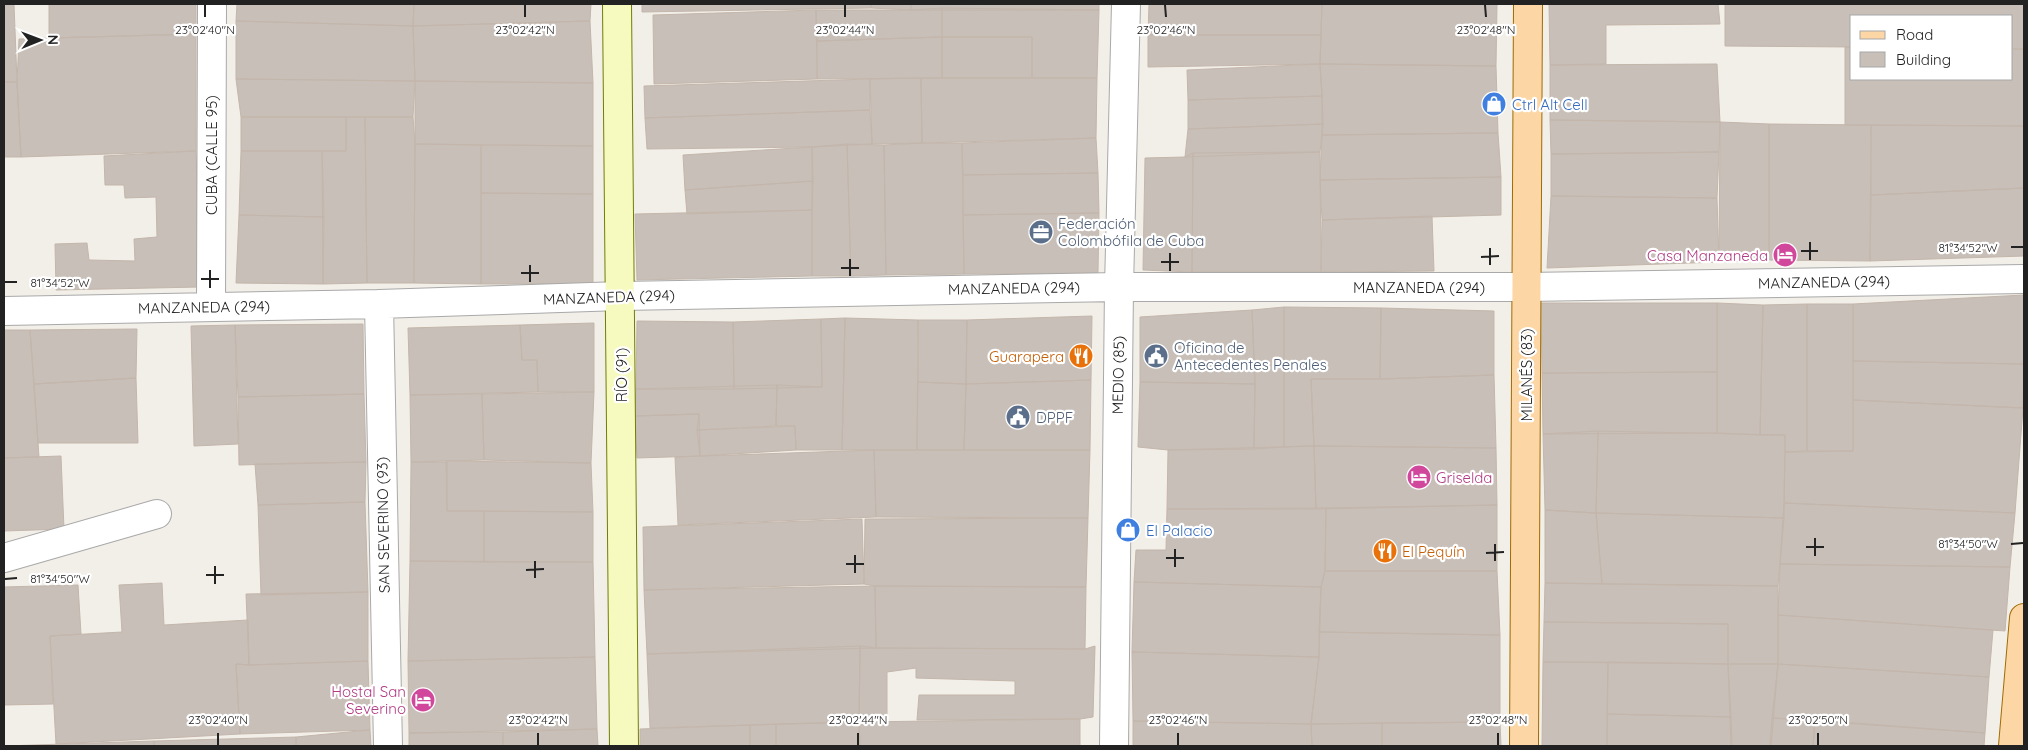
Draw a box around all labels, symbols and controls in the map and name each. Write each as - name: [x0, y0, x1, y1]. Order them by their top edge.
- north arrow: [15, 15, 65, 65]
- legend: [1850, 15, 2013, 80]
- text: 23°02'40"N: [175, 22, 235, 37]
- text: 23°02'42"N: [495, 22, 555, 37]
- text: 23°02'44"N: [815, 22, 875, 37]
- text: 23°02'46"N: [1136, 22, 1196, 37]
- text: 23°02'48"N: [1456, 22, 1516, 37]
- text: Road: [1896, 25, 1933, 44]
- text: N: [44, 34, 62, 45]
- text: Building: [1896, 50, 1951, 69]
- shop icon: Ctrl Alt Cell: [1481, 91, 1507, 117]
- street label: CUBA (CALLE 95): [202, 95, 221, 215]
- place label: Ctrl Alt Cell: [1512, 95, 1588, 114]
- place label: Federación Colombófila de Cuba: [1058, 214, 1204, 250]
- office icon: Federación Colombófila de Cuba: [1028, 219, 1054, 245]
- text: 81°34'52"W: [1938, 240, 1998, 255]
- hotel icon: Casa Manzaneda: [1772, 242, 1798, 268]
- place label: Casa Manzaneda: [1647, 246, 1768, 265]
- street label: MANZANEDA (294): [1758, 271, 1890, 293]
- text: 81°34'52"W: [30, 275, 90, 290]
- street label: MANZANEDA (294): [948, 277, 1080, 299]
- street label: MANZANEDA (294): [1353, 278, 1485, 297]
- street label: MANZANEDA (294): [543, 285, 675, 309]
- street label: MANZANEDA (294): [138, 296, 270, 318]
- street label: MILANÉS (83): [1517, 329, 1536, 422]
- street label: MEDIO (85): [1108, 336, 1128, 414]
- place label: Oficina de Antecedentes Penales: [1174, 338, 1327, 374]
- restaurant icon: Guarapera: [1068, 343, 1094, 369]
- public building icon: Oficina de Antecedentes Penales: [1143, 343, 1169, 369]
- place label: Guarapera: [989, 347, 1064, 366]
- street label: RÍO (91): [612, 348, 631, 402]
- public building icon: DPPF: [1005, 404, 1031, 430]
- place label: DPPF: [1036, 408, 1073, 427]
- street label: SAN SEVERINO (93): [372, 457, 394, 593]
- hotel icon: Griselda: [1406, 464, 1432, 490]
- place label: Griselda: [1436, 468, 1492, 487]
- shop icon: El Palacio: [1115, 517, 1141, 543]
- place label: El Palacio: [1146, 521, 1213, 540]
- text: 81°34'50"W: [1938, 536, 1998, 551]
- restaurant icon: El Pequín: [1372, 538, 1398, 564]
- place label: El Pequín: [1402, 542, 1465, 561]
- text: 81°34'50"W: [30, 571, 90, 586]
- place label: Hostal San Severino: [331, 682, 406, 718]
- hotel icon: Hostal San Severino: [410, 687, 436, 713]
- text: 23°02'40"N: [188, 712, 248, 727]
- text: 23°02'42"N: [508, 712, 568, 727]
- text: 23°02'44"N: [828, 712, 888, 727]
- text: 23°02'46"N: [1148, 712, 1208, 727]
- text: 23°02'48"N: [1468, 712, 1528, 727]
- text: 23°02'50"N: [1788, 712, 1848, 727]

